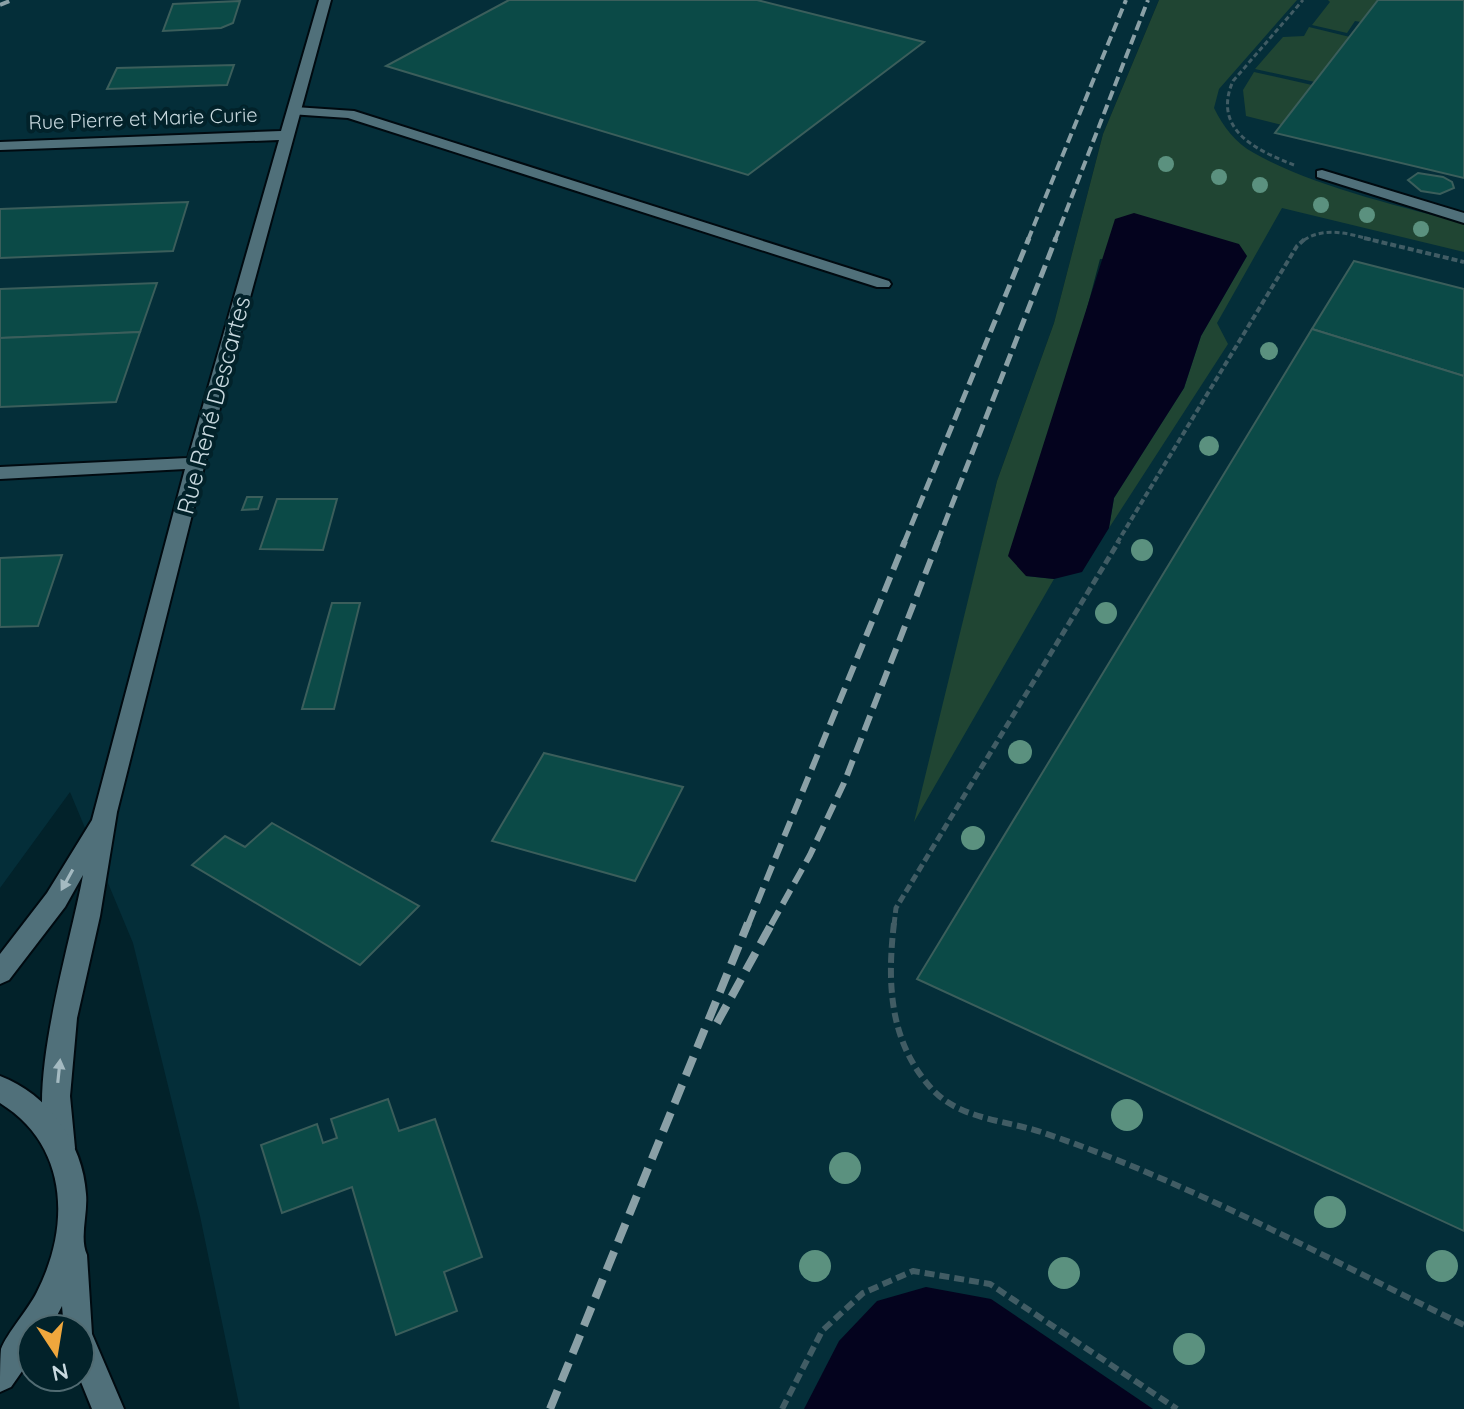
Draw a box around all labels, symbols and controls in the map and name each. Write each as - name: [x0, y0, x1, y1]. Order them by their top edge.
- street label: Rue Pierre et Marie Curie: [28, 102, 258, 134]
- street label: Rue René Descartes: [169, 293, 257, 517]
- one-way arrow: [60, 869, 74, 891]
- one-way arrow: [52, 1058, 65, 1083]
- north arrow: [16, 1313, 96, 1393]
- text: N: [49, 1357, 71, 1388]

